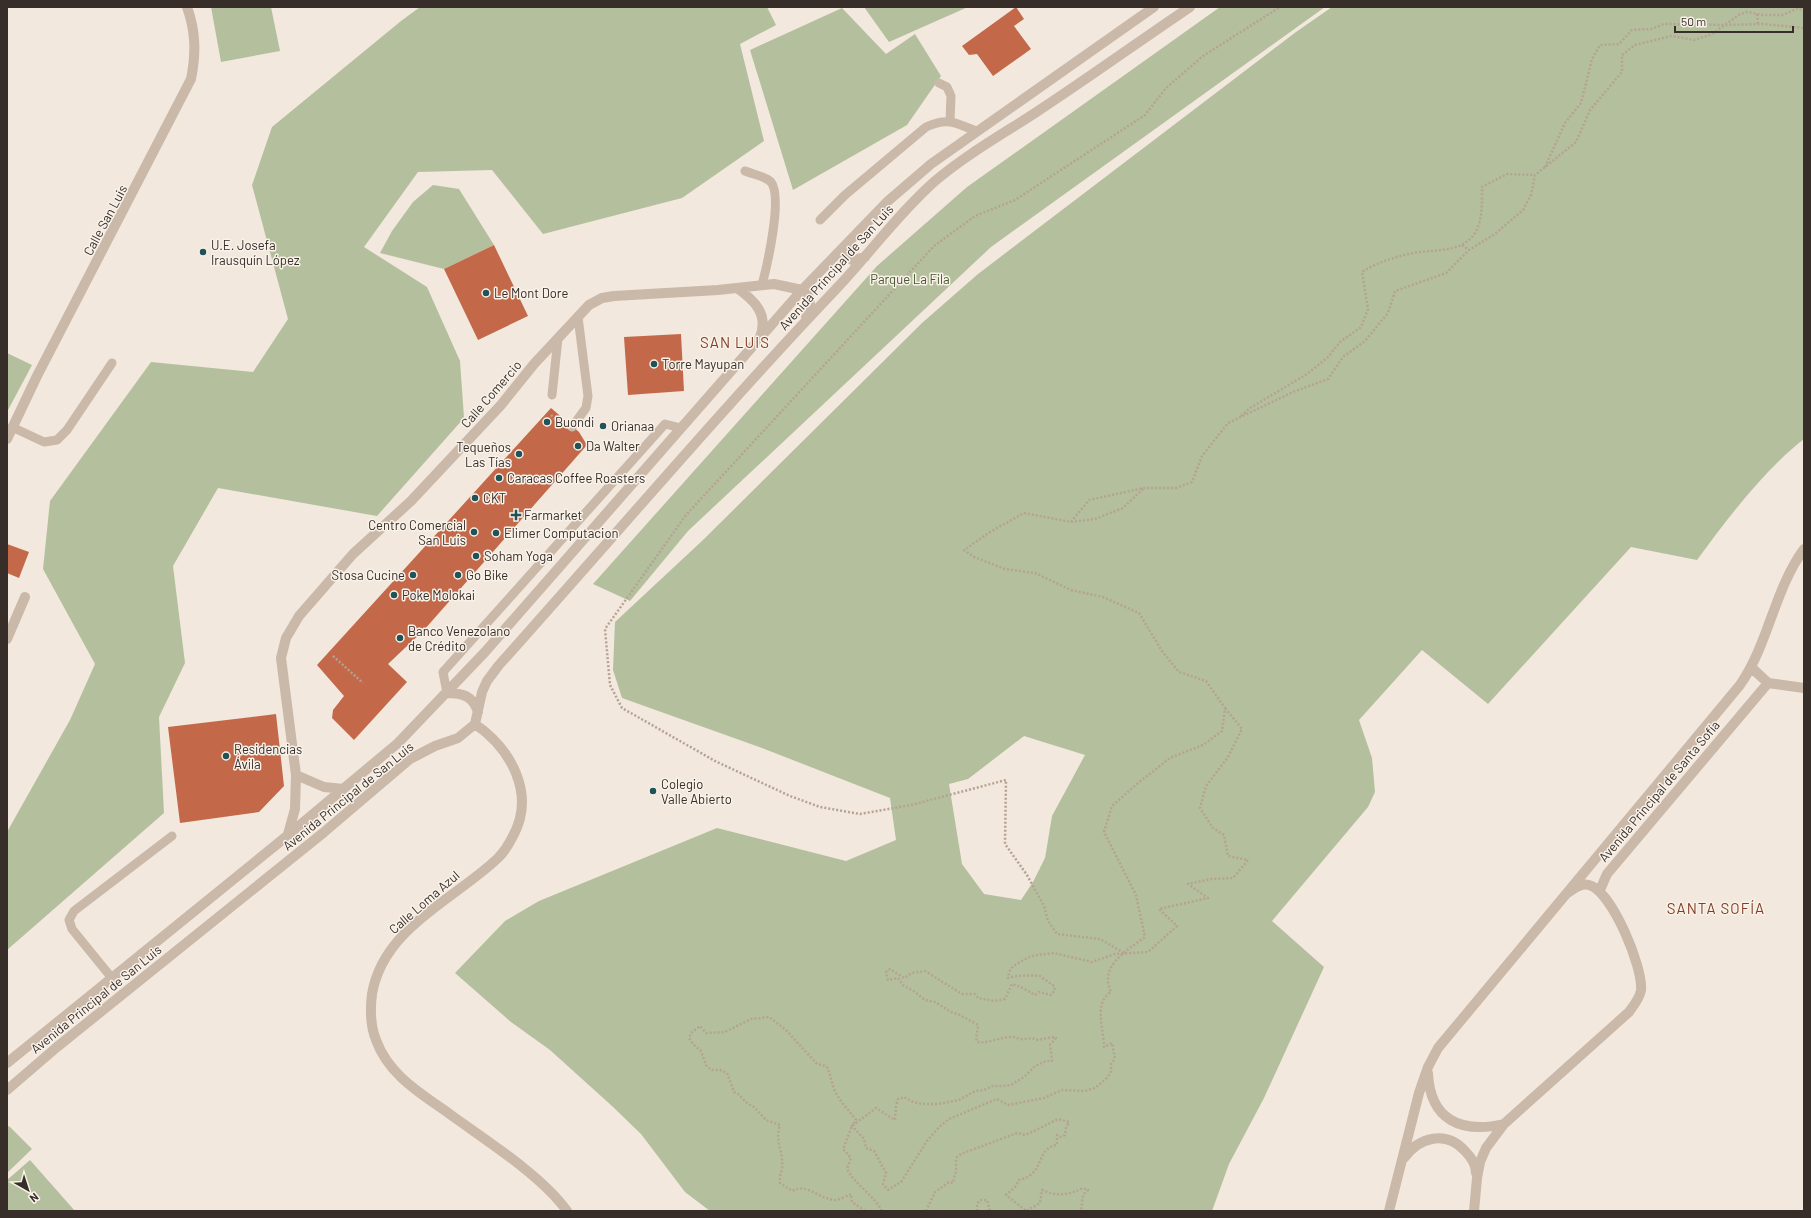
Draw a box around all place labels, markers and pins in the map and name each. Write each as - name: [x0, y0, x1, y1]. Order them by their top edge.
- place label: U.E. Josefa Irausquín López: [211, 237, 300, 268]
- marker: U.E. Josefa Irausquín López: [198, 247, 208, 257]
- place label: Le Mont Dore: [494, 285, 568, 301]
- marker: Le Mont Dore: [481, 288, 491, 298]
- place label: Torre Mayupan: [662, 356, 744, 372]
- marker: Torre Mayupan: [649, 359, 659, 369]
- place label: Buondi: [555, 414, 594, 430]
- marker: Buondi: [542, 417, 552, 427]
- place label: Orianaa: [611, 418, 654, 434]
- marker: Orianaa: [598, 421, 608, 431]
- place label: Da Walter: [586, 438, 640, 454]
- place label: Tequeños Las Tías: [456, 439, 511, 470]
- marker: Da Walter: [573, 441, 583, 451]
- marker: Tequeños Las Tías: [514, 449, 524, 459]
- place label: Caracas Coffee Roasters: [507, 470, 645, 486]
- marker: Caracas Coffee Roasters: [494, 473, 504, 483]
- place label: CKT: [483, 490, 506, 506]
- marker: CKT: [470, 493, 480, 503]
- place label: Farmarket: [524, 507, 582, 523]
- marker: Farmarket: [511, 510, 521, 520]
- place label: Centro Comercial San Luis: [368, 517, 466, 548]
- place label: Elimer Computacion: [504, 525, 619, 541]
- marker: Centro Comercial San Luis: [469, 527, 479, 537]
- marker: Elimer Computacion: [491, 528, 501, 538]
- place label: Soham Yoga: [484, 548, 553, 564]
- marker: Soham Yoga: [471, 551, 481, 561]
- place label: Stosa Cucine: [332, 567, 405, 583]
- place label: Go Bike: [466, 567, 508, 583]
- marker: Stosa Cucine: [408, 570, 418, 580]
- marker: Go Bike: [453, 570, 463, 580]
- place label: Poke Molokai: [402, 587, 475, 603]
- marker: Poke Molokai: [389, 590, 399, 600]
- place label: Banco Venezolano de Crédito: [408, 623, 510, 654]
- marker: Banco Venezolano de Crédito: [395, 633, 405, 643]
- place label: Residencias Ávila: [234, 741, 302, 772]
- marker: Residencias Ávila: [221, 751, 231, 761]
- place label: Colegio Valle Abierto: [661, 776, 732, 807]
- marker: Colegio Valle Abierto: [648, 786, 658, 796]

